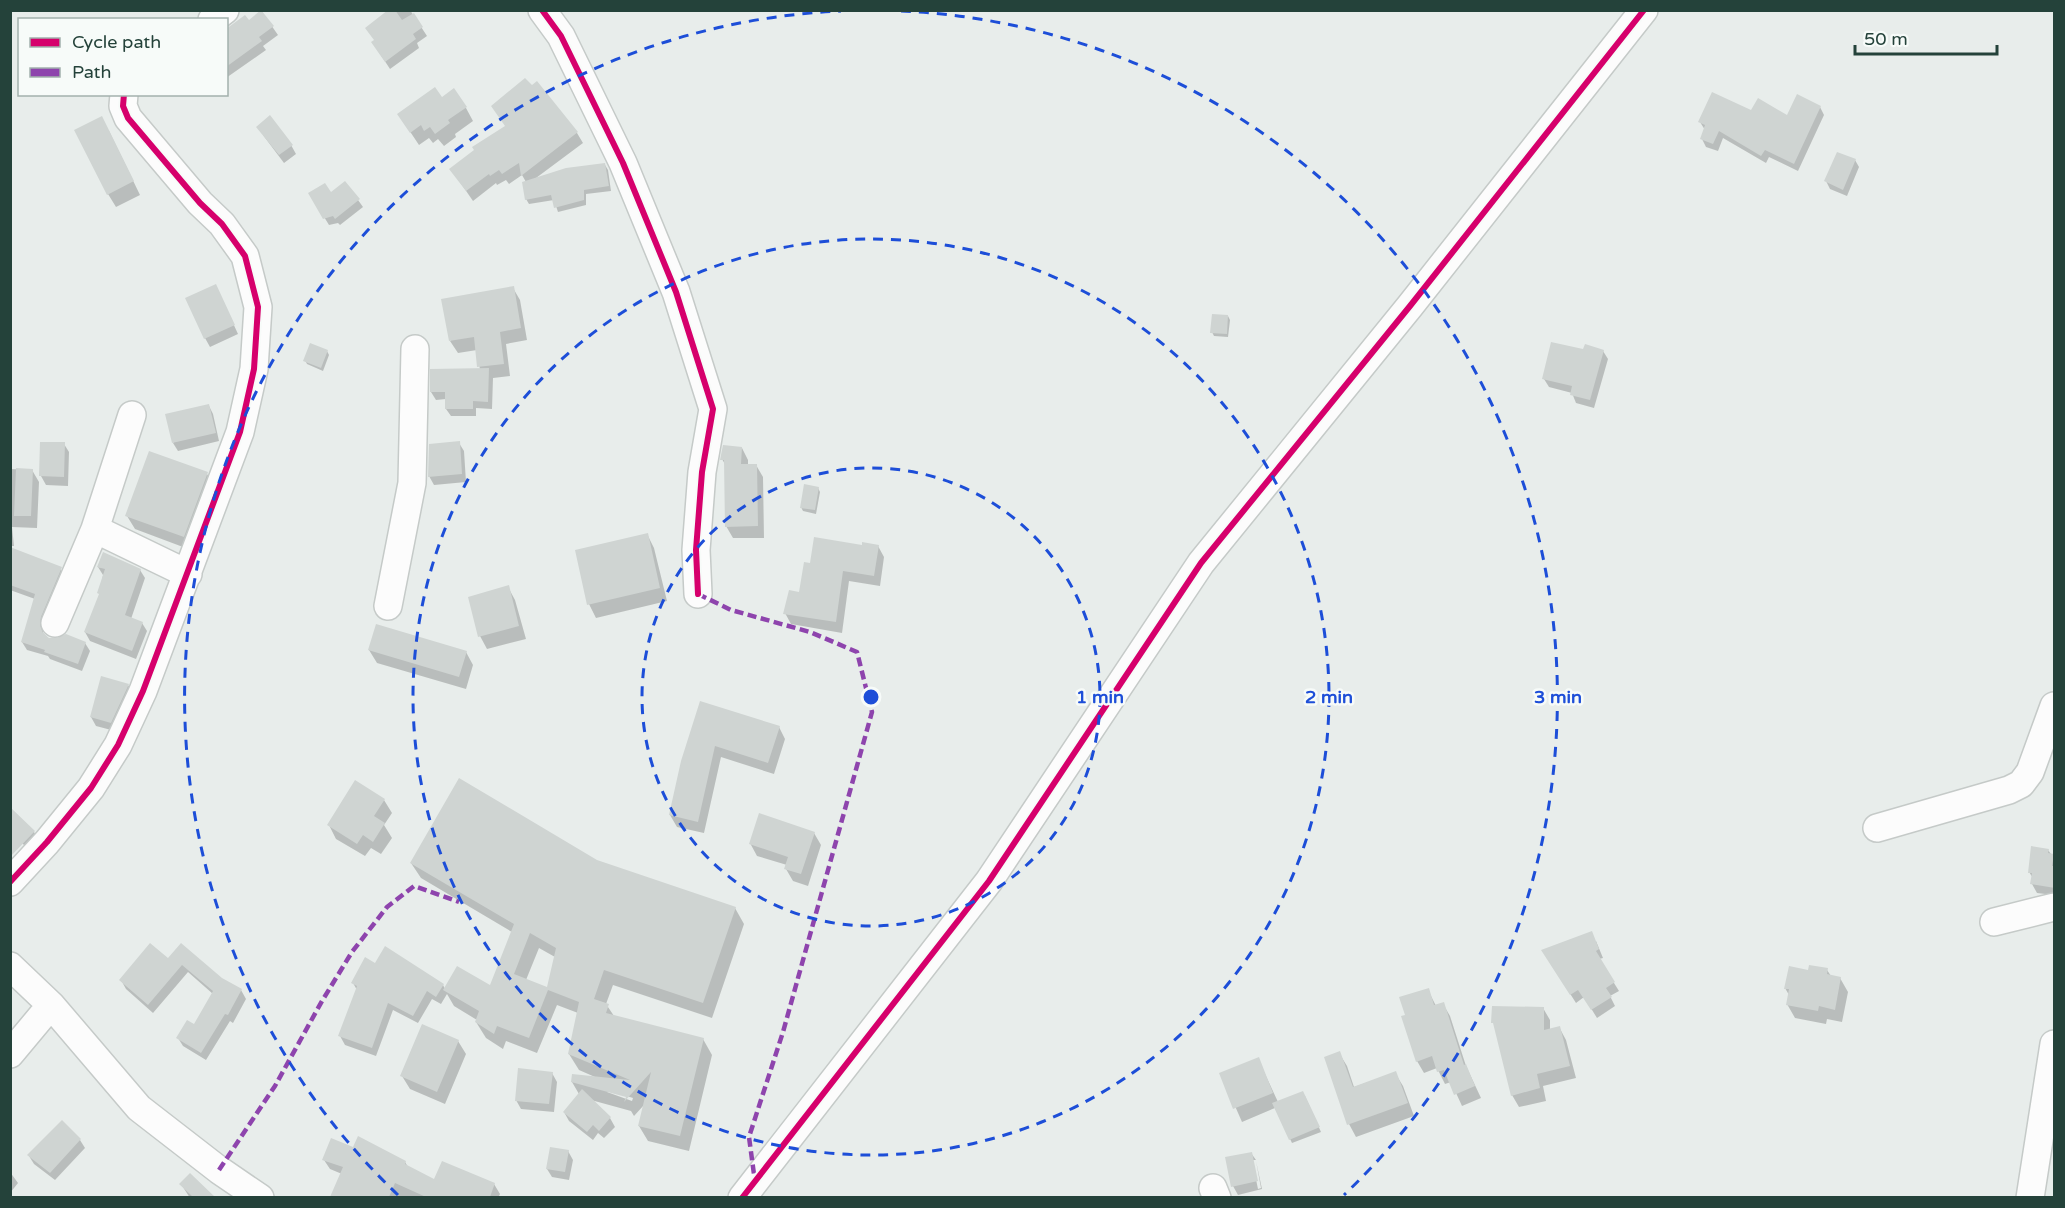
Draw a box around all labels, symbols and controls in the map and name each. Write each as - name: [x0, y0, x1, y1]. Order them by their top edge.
- legend: [18, 18, 228, 96]
- scale bar: [1855, 18, 1998, 56]
- text: 50 m: [1864, 28, 1908, 50]
- text: Cycle path: [72, 31, 161, 53]
- text: Path: [72, 61, 111, 83]
- text: 1 min: [1076, 686, 1124, 708]
- text: 2 min: [1305, 686, 1353, 708]
- text: 3 min: [1534, 686, 1582, 708]
- centre of rings: [861, 687, 881, 707]

